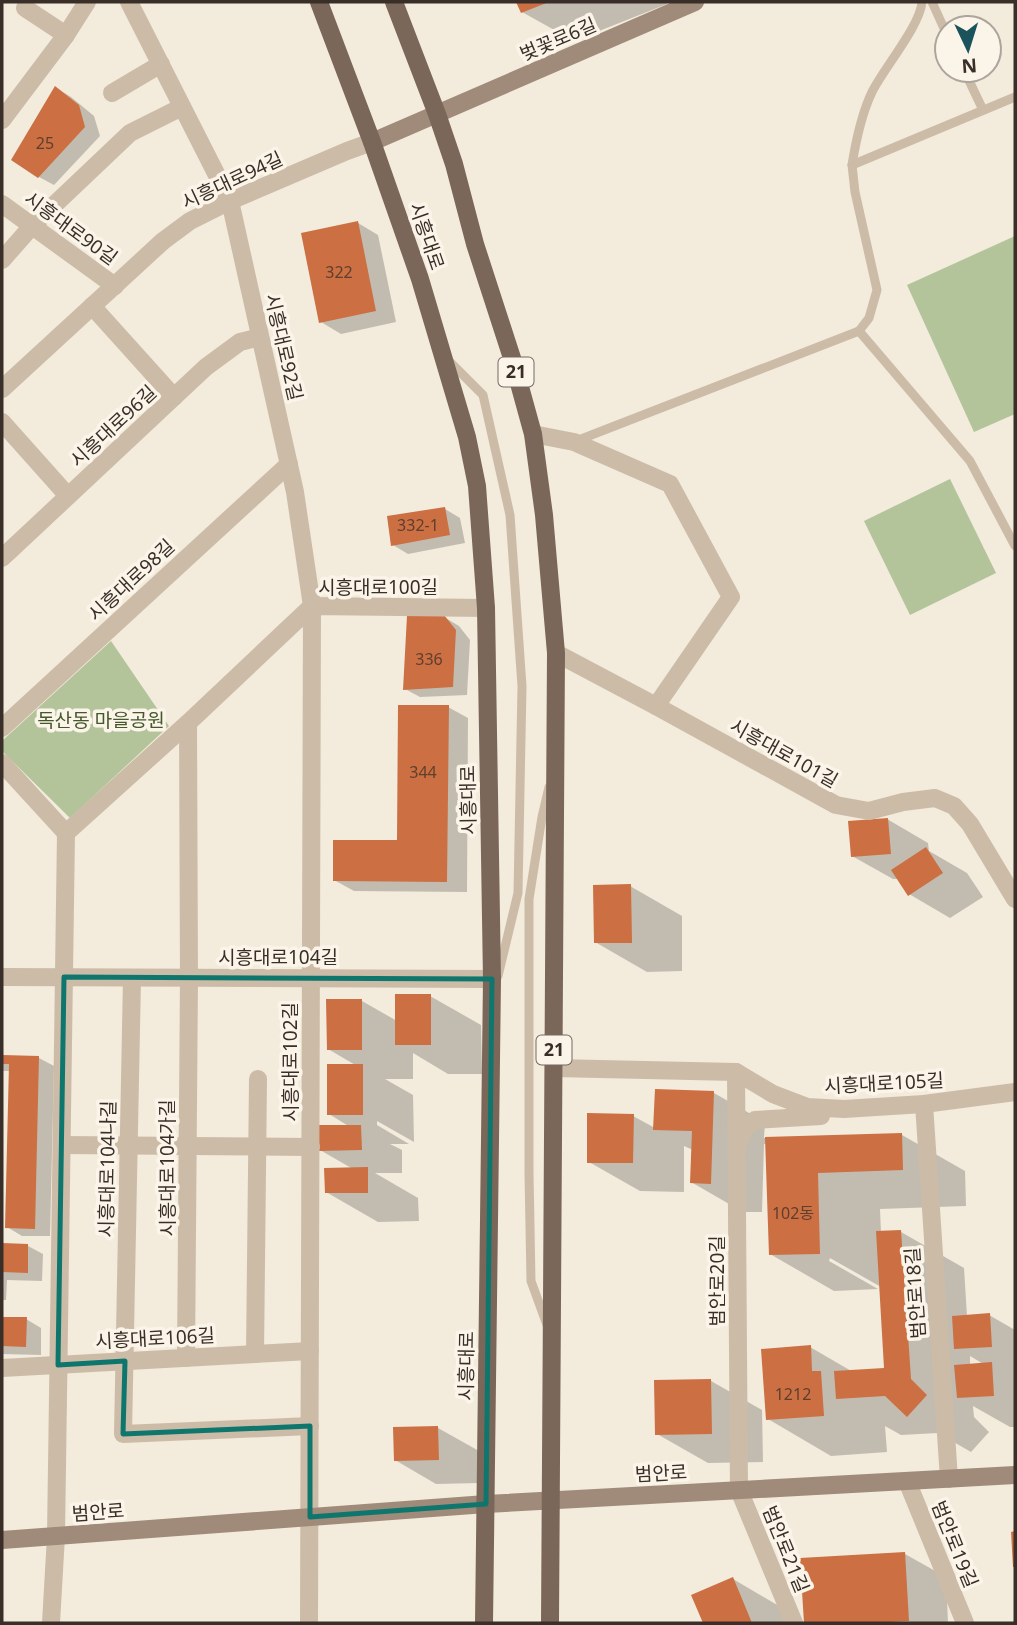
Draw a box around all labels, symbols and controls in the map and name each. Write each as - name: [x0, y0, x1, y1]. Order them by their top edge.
- street label: 벚꽃로6길: [516, 11, 600, 67]
- north arrow: [933, 14, 1003, 84]
- text: N: [961, 52, 978, 79]
- house number: 25: [36, 132, 54, 154]
- street label: 시흥대로94길: [177, 145, 287, 215]
- street label: 시흥대로90길: [19, 185, 123, 271]
- street label: 시흥대로: [403, 199, 451, 273]
- house number: 322: [325, 261, 353, 283]
- street label: 시흥대로92길: [259, 291, 309, 403]
- road number: 21: [498, 358, 534, 386]
- street label: 시흥대로96길: [64, 379, 162, 473]
- house number: 332-1: [397, 514, 439, 536]
- street label: 시흥대로98길: [82, 533, 180, 627]
- street label: 시흥대로100길: [318, 574, 438, 600]
- house number: 336: [415, 648, 443, 670]
- park label: 독산동 마을공원: [37, 707, 165, 733]
- street label: 시흥대로101길: [725, 713, 843, 793]
- house number: 344: [409, 761, 437, 783]
- street label: 시흥대로: [454, 765, 482, 835]
- street label: 시흥대로104길: [218, 944, 338, 970]
- street label: 시흥대로102길: [277, 1002, 303, 1122]
- road number: 21: [536, 1036, 572, 1064]
- street label: 시흥대로105길: [823, 1067, 945, 1099]
- street label: 시흥대로104가길: [154, 1099, 180, 1237]
- street label: 시흥대로104나길: [93, 1100, 121, 1238]
- house number: 102동: [772, 1202, 814, 1224]
- street label: 범안로20길: [704, 1235, 730, 1327]
- street label: 범안로18길: [899, 1246, 931, 1340]
- street label: 시흥대로106길: [94, 1322, 216, 1354]
- street label: 시흥대로: [452, 1331, 480, 1401]
- house number: 1212: [775, 1383, 811, 1405]
- street label: 범안로: [634, 1459, 688, 1487]
- street label: 범안로: [71, 1497, 125, 1527]
- street label: 범안로19길: [926, 1497, 984, 1591]
- street label: 범안로21길: [757, 1502, 815, 1596]

